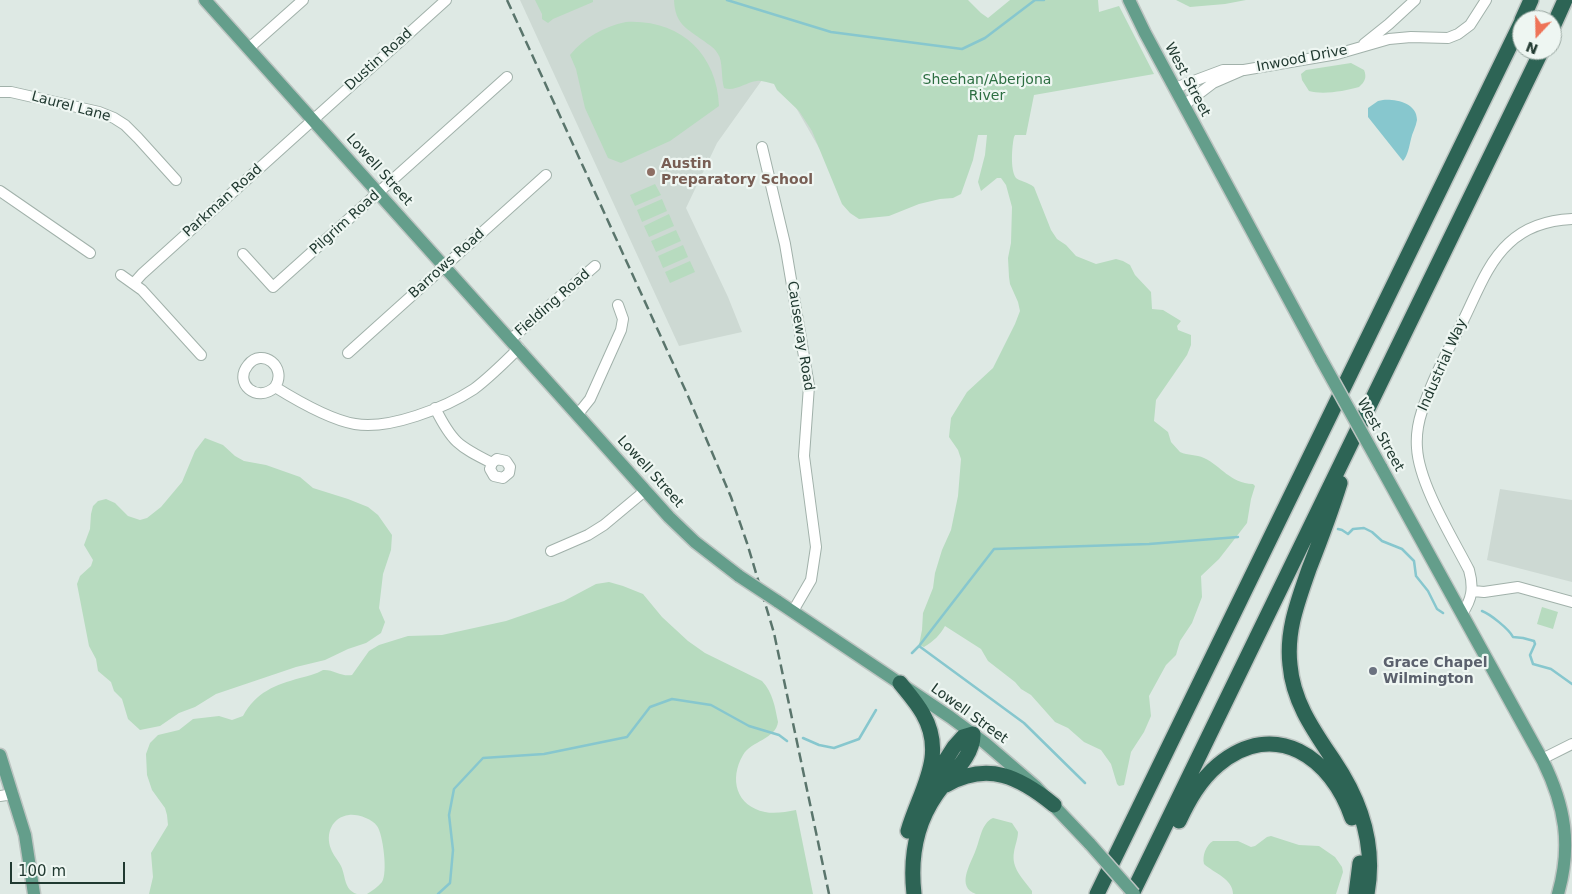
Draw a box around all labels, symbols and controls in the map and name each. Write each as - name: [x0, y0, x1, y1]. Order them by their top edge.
- north arrow: [1512, 10, 1562, 60]
- street label: Dustin Road: [342, 25, 416, 95]
- text: N: [1524, 39, 1540, 58]
- street label: West Street: [1160, 40, 1214, 120]
- street label: Inwood Drive: [1255, 42, 1349, 76]
- park label: Sheehan/Aberjona River: [923, 72, 1051, 104]
- street label: Laurel Lane: [29, 88, 113, 126]
- street label: Lowell Street: [342, 131, 416, 209]
- place label: Austin Preparatory School: [661, 156, 813, 188]
- street label: Parkman Road: [180, 161, 266, 241]
- marker: Austin Preparatory School: [645, 166, 657, 178]
- street label: Pilgrim Road: [307, 187, 383, 259]
- street label: Barrows Road: [406, 226, 488, 302]
- street label: Fielding Road: [512, 266, 594, 340]
- street label: Causeway Road: [783, 280, 817, 392]
- street label: Industrial Way: [1415, 316, 1471, 414]
- street label: West Street: [1353, 395, 1407, 475]
- street label: Lowell Street: [613, 433, 687, 511]
- place label: Grace Chapel Wilmington: [1383, 655, 1488, 688]
- marker: Grace Chapel Wilmington: [1367, 665, 1379, 677]
- street label: Lowell Street: [927, 680, 1011, 748]
- scale bar: [12, 852, 128, 884]
- text: 100 m: [18, 862, 66, 880]

